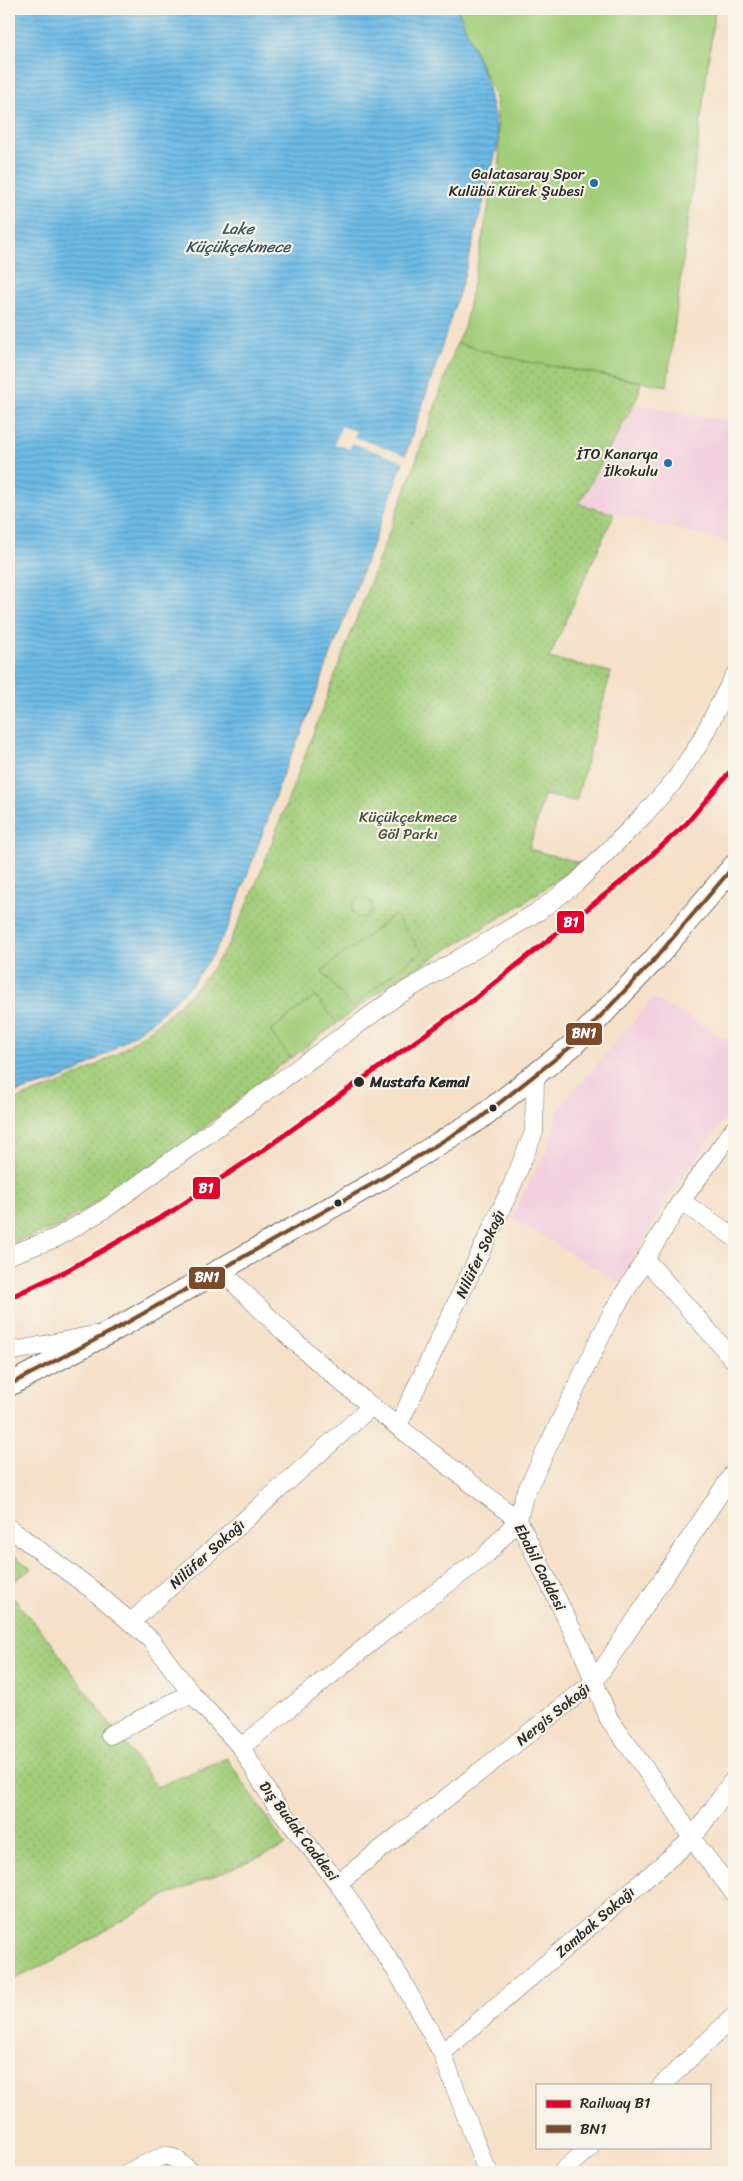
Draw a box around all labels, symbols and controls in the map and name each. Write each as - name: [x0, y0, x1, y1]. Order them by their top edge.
- place label: Galatasaray Spor Kulübü Kürek Şubesi: [449, 161, 585, 204]
- marker: Galatasaray Spor Kulübü Kürek Şubesi: [588, 177, 600, 189]
- water label: Lake Küçükçekmece: [186, 214, 292, 261]
- place label: İTO Kanarya İlkokulu: [575, 441, 658, 484]
- marker: İTO Kanarya İlkokulu: [662, 457, 674, 469]
- park label: Küçükçekmece Göl Parkı: [359, 804, 457, 847]
- line badge: B1: [556, 910, 585, 934]
- text: B1: [564, 910, 578, 935]
- text: BN1: [572, 1021, 596, 1046]
- line badge: BN1: [565, 1022, 603, 1046]
- place label: Mustafa Kemal: [369, 1069, 470, 1095]
- marker: Mustafa Kemal: [352, 1075, 366, 1089]
- unlabelled marker: [488, 1103, 498, 1113]
- line badge: B1: [192, 1176, 221, 1200]
- text: B1: [199, 1176, 213, 1201]
- unlabelled marker: [333, 1198, 343, 1208]
- street label: Nilüfer Sokağı: [448, 1205, 512, 1303]
- text: BN1: [195, 1265, 219, 1290]
- line badge: BN1: [188, 1266, 226, 1290]
- street label: Nilüfer Sokağı: [163, 1512, 251, 1596]
- street label: Ebabil Caddesi: [507, 1519, 574, 1616]
- street label: Nergis Sokağı: [510, 1676, 596, 1752]
- street label: Dış Budak Caddesi: [252, 1775, 346, 1887]
- street label: Zambak Sokağı: [549, 1880, 641, 1964]
- legend: [536, 2084, 710, 2148]
- text: Railway B1: [580, 2090, 650, 2116]
- text: BN1: [580, 2116, 606, 2142]

